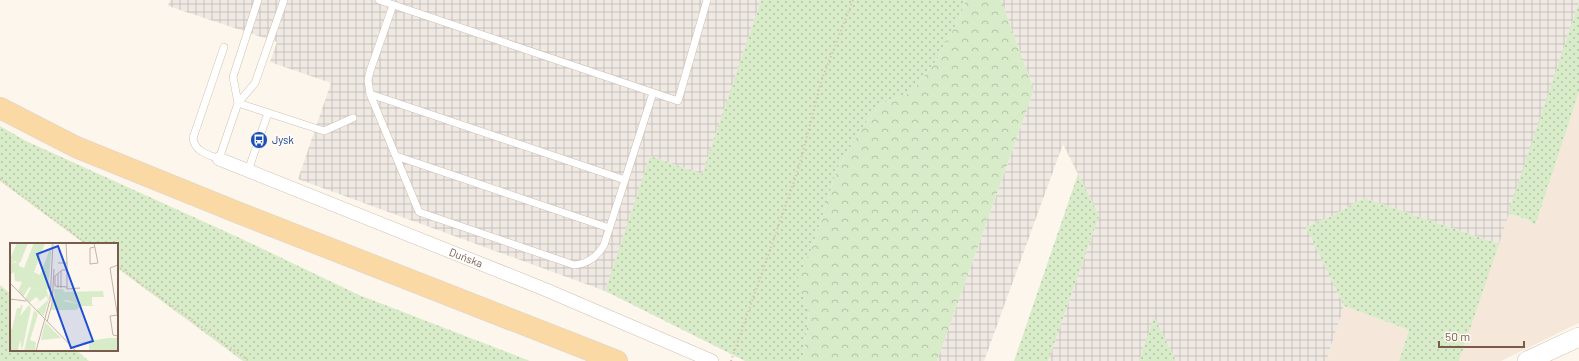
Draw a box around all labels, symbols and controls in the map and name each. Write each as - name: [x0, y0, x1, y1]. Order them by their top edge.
- bus stop icon: Jysk: [249, 130, 269, 150]
- place label: Jysk: [272, 133, 294, 146]
- inset map: [10, 243, 118, 351]
- street label: Duńska: [448, 245, 485, 270]
- scale bar: [1439, 323, 1524, 349]
- text: 50 m: [1445, 329, 1470, 343]

